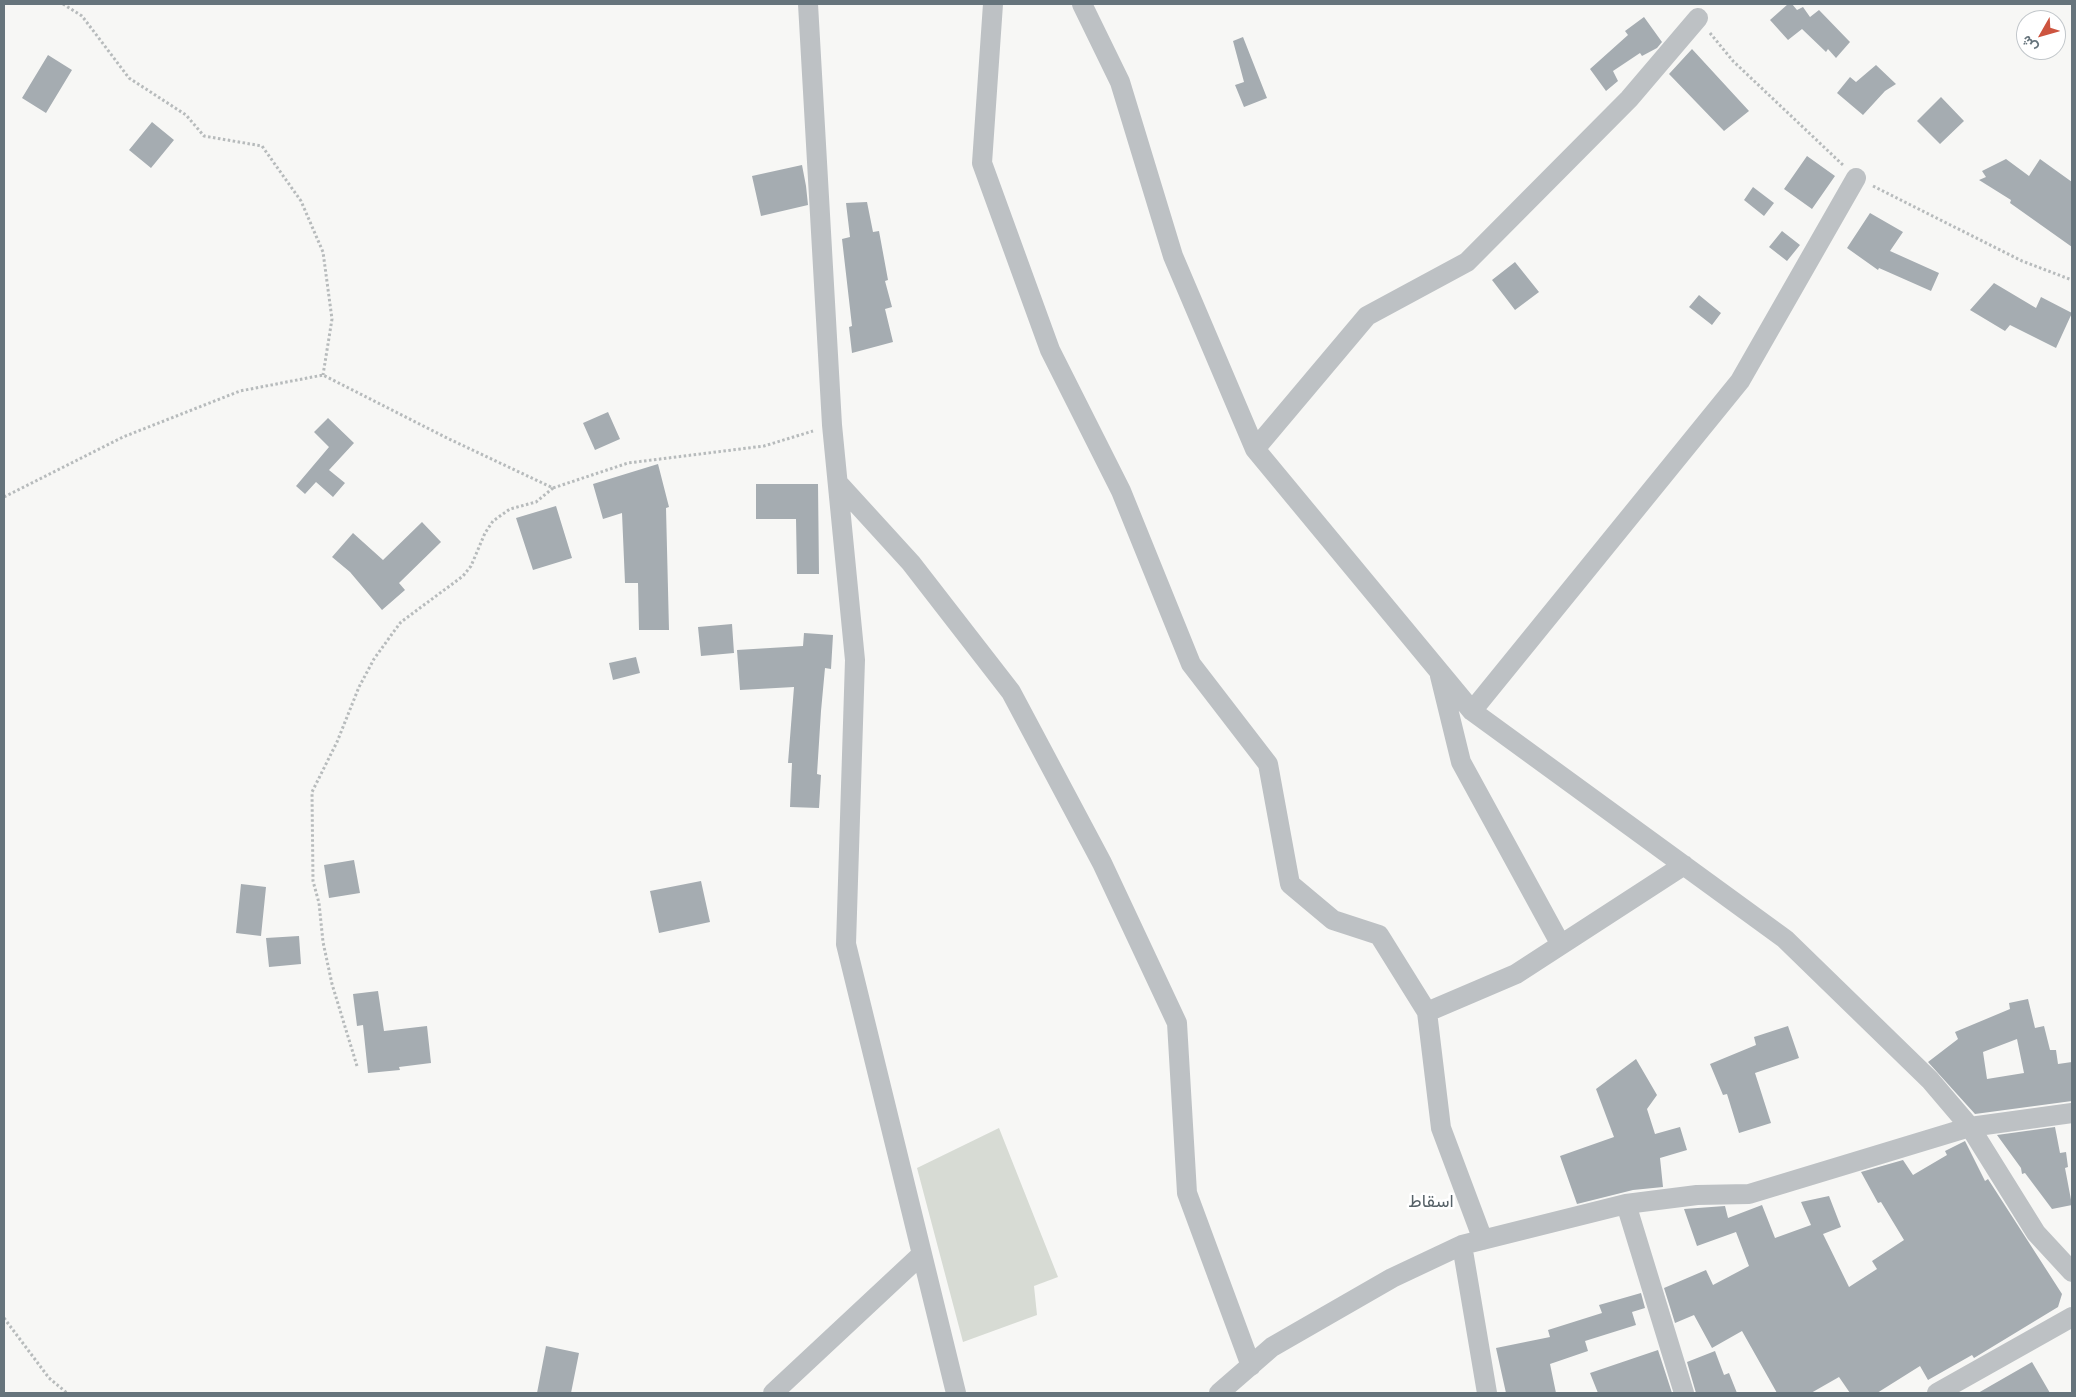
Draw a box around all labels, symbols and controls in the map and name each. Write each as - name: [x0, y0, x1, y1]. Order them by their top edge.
- north arrow: [2016, 10, 2066, 60]
- text: ش: [2018, 32, 2041, 56]
- district label: اسقاط: [1408, 1191, 1454, 1213]

